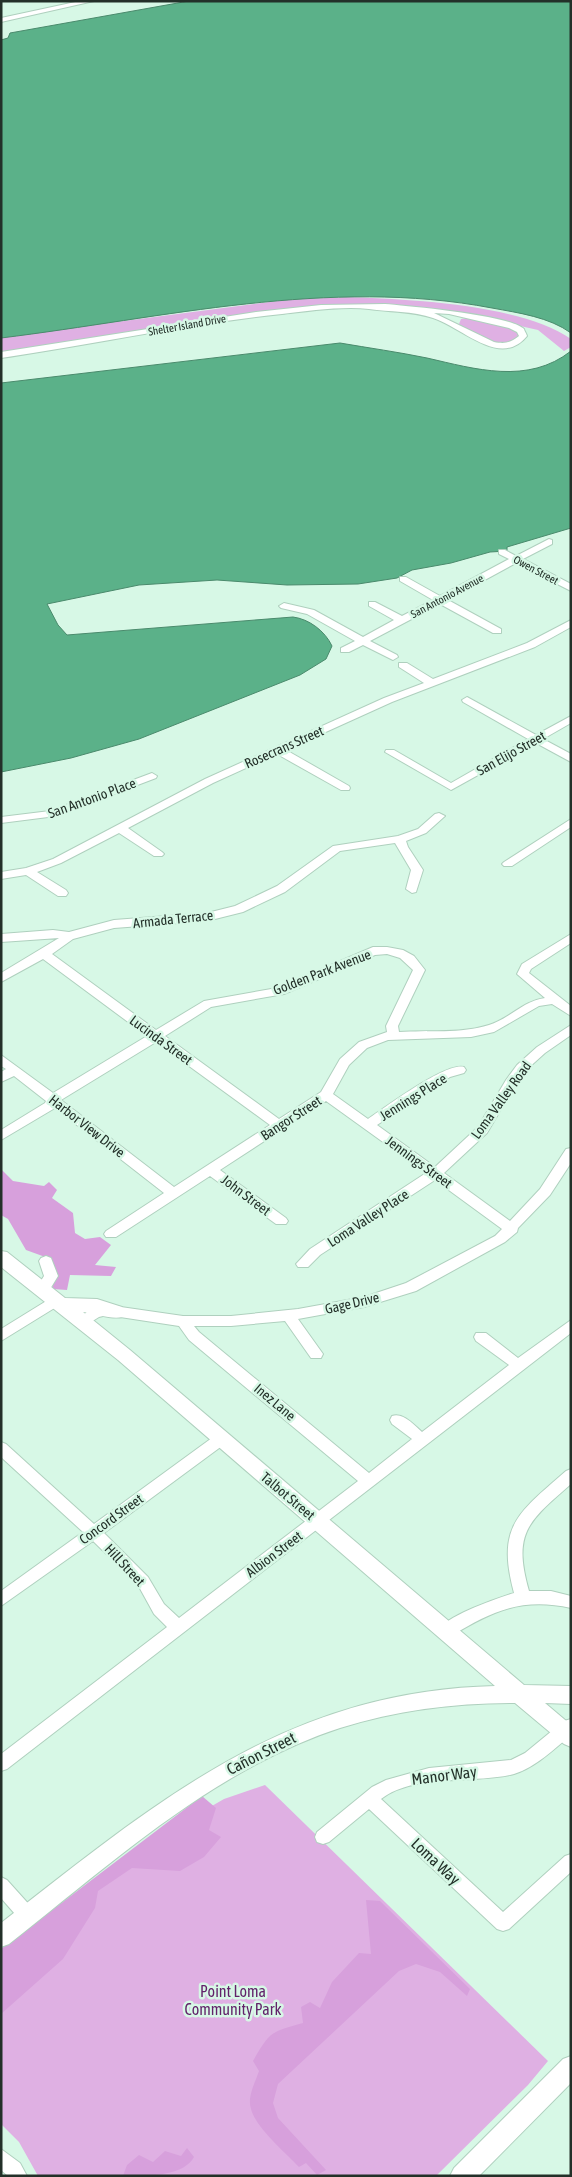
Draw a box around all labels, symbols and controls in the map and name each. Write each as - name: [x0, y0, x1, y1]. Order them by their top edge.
- street label: Shelter Island Drive: [147, 312, 227, 338]
- street label: Owen Street: [512, 553, 560, 587]
- street label: San Antonio Avenue: [409, 572, 485, 620]
- street label: Rosecrans Street: [242, 722, 326, 772]
- street label: San Elijo Street: [474, 727, 548, 779]
- street label: San Antonio Place: [46, 775, 138, 821]
- street label: Armada Terrace: [132, 907, 214, 931]
- street label: Golden Park Avenue: [271, 946, 373, 998]
- street label: Lucinda Street: [127, 1012, 195, 1068]
- street label: Loma Valley Road: [468, 1058, 534, 1142]
- street label: Jennings Place: [377, 1070, 449, 1124]
- street label: Harbor View Drive: [46, 1091, 128, 1161]
- street label: Bangor Street: [258, 1092, 324, 1144]
- street label: Jennings Street: [383, 1133, 455, 1191]
- street label: John Street: [218, 1171, 274, 1219]
- street label: Loma Valley Place: [325, 1186, 411, 1250]
- street label: Gage Drive: [323, 1289, 381, 1317]
- street label: Inez Lane: [251, 1380, 299, 1424]
- street label: Talbot Street: [258, 1469, 318, 1523]
- street label: Concord Street: [76, 1491, 146, 1547]
- street label: Albion Street: [243, 1528, 305, 1580]
- street label: Hill Street: [102, 1541, 148, 1589]
- street label: Cañon Street: [224, 1728, 299, 1778]
- street label: Manor Way: [410, 1762, 478, 1789]
- street label: Loma Way: [407, 1834, 464, 1889]
- park label: Point Loma Community Park: [184, 1982, 282, 2019]

